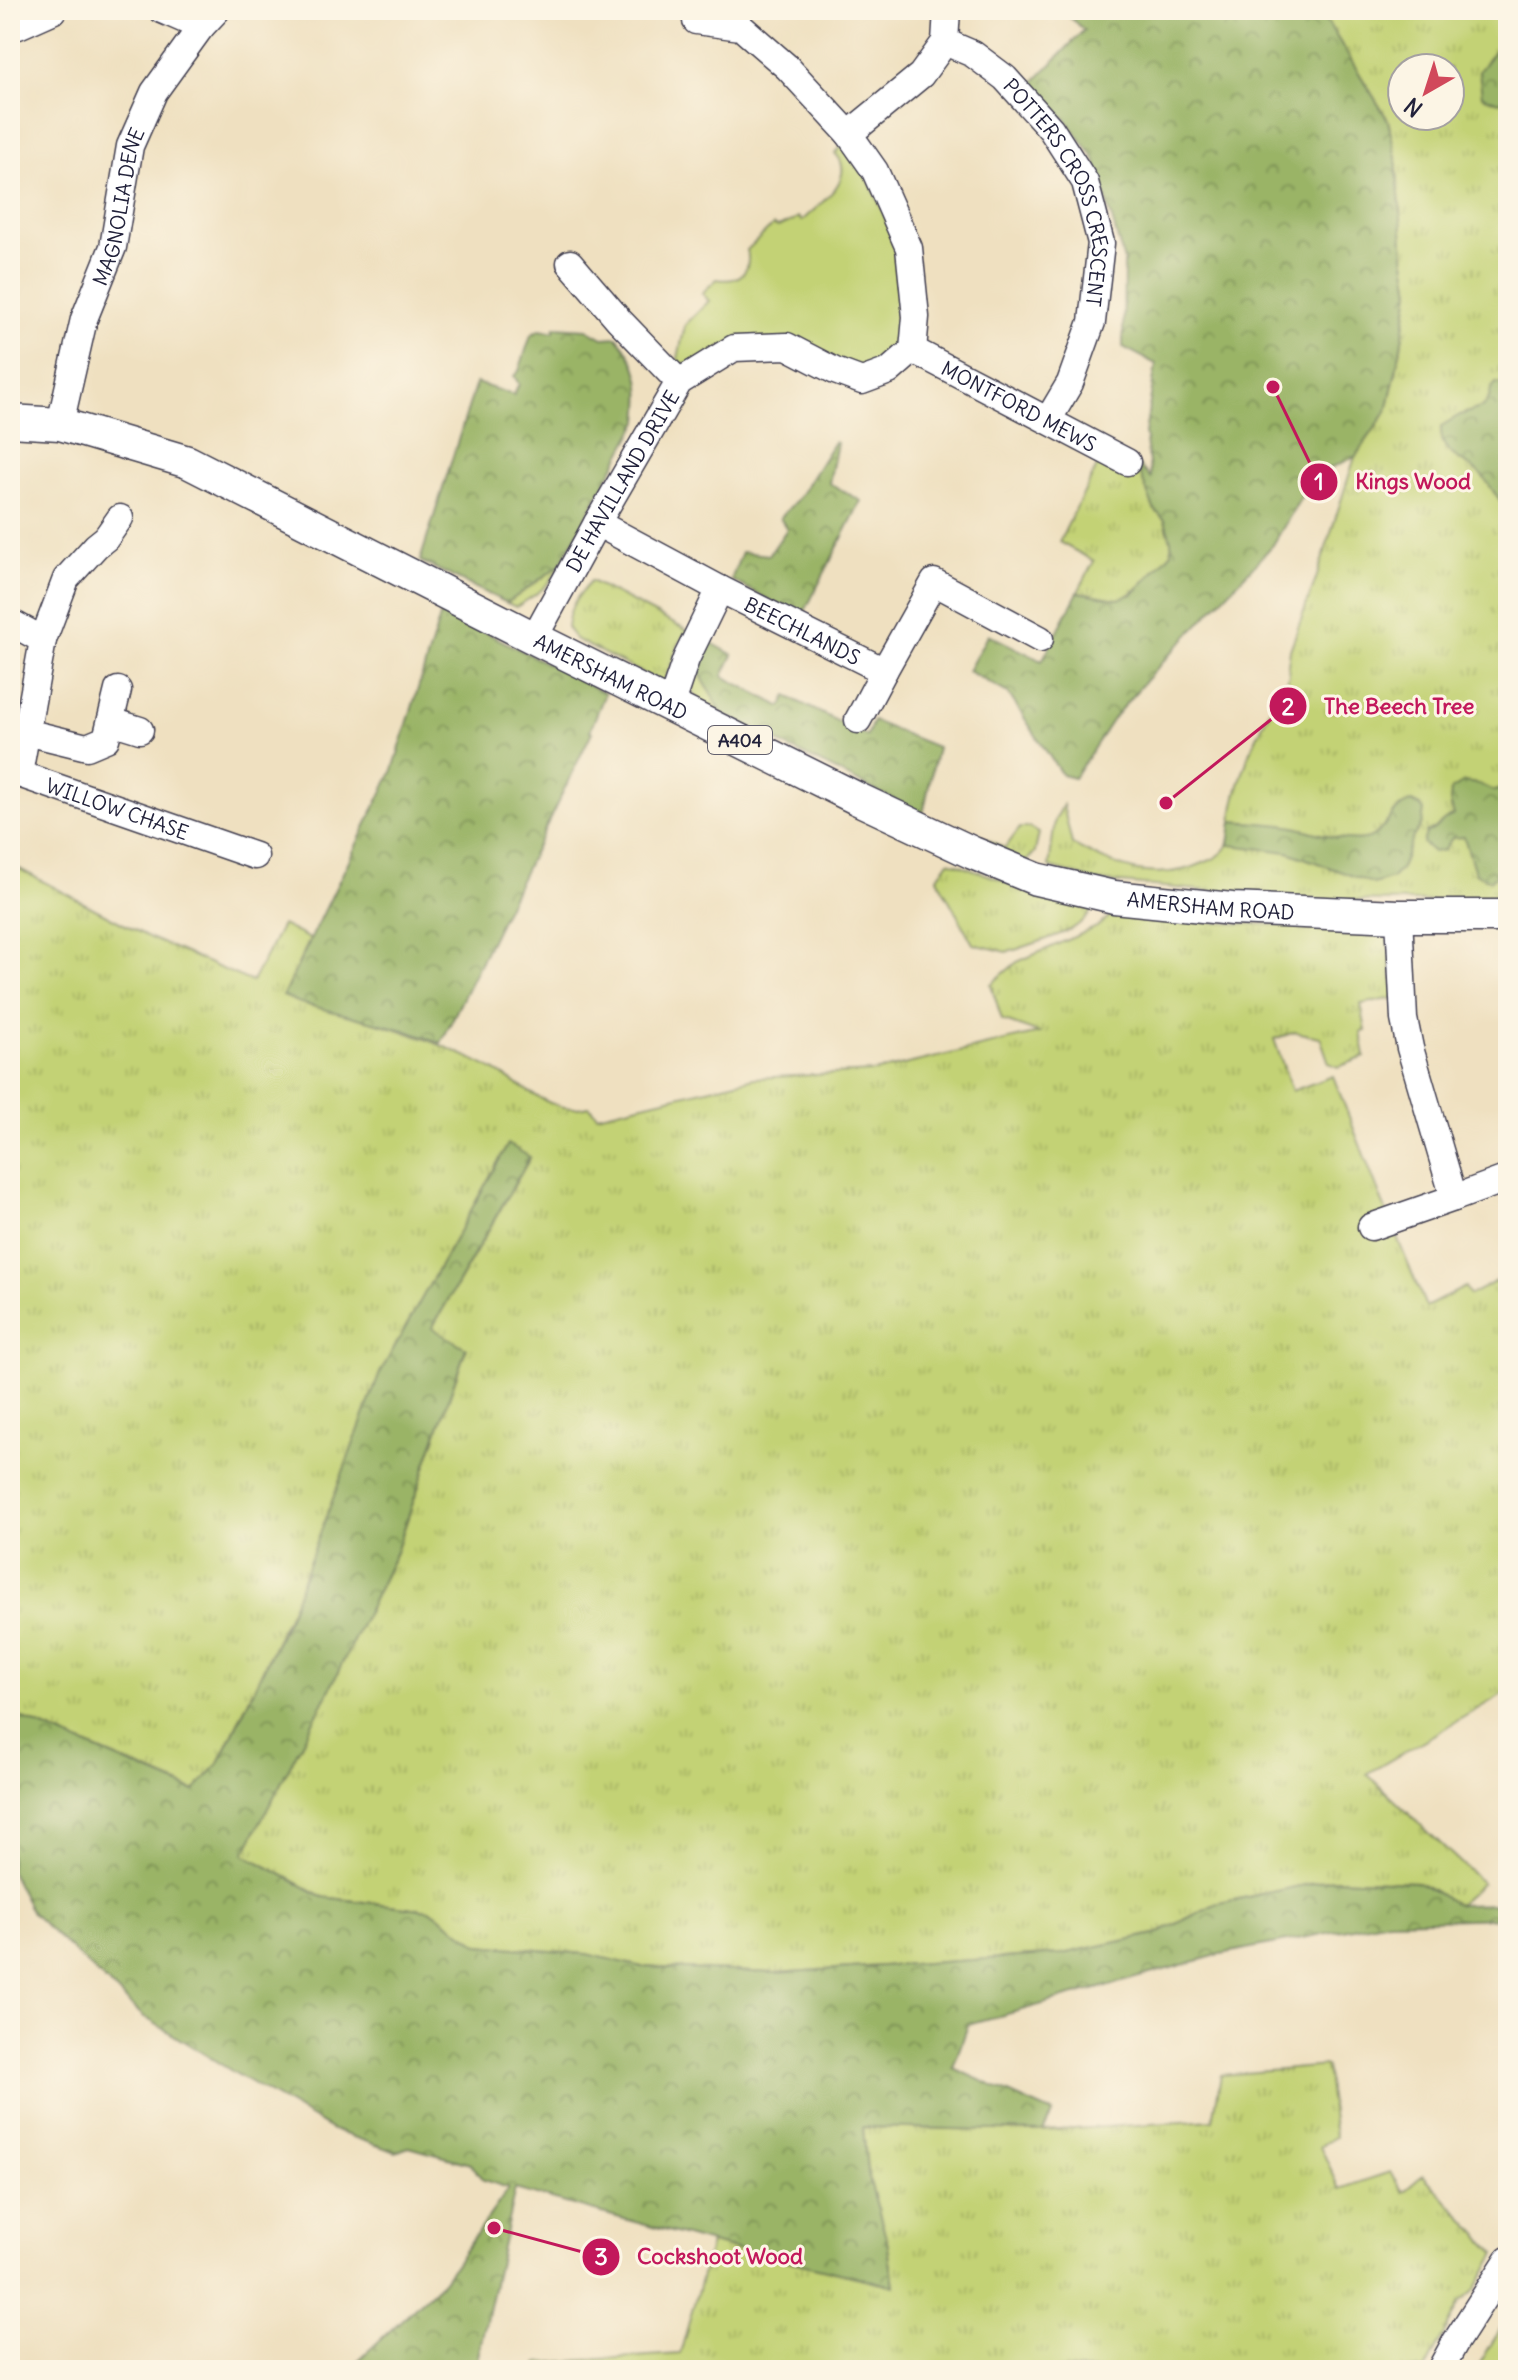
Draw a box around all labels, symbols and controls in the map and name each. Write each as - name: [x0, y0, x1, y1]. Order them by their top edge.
- north arrow: [1386, 52, 1466, 132]
- street label: POTTERS CROSS CRESCENT: [999, 73, 1114, 308]
- text: N: [1399, 92, 1428, 123]
- street label: MAGNOLIA DENE: [86, 123, 149, 289]
- street label: MONTFORD MEWS: [937, 355, 1101, 457]
- street label: DE HAVILLAND DRIVE: [560, 385, 684, 576]
- callout: Kings Wood: [1299, 459, 1487, 505]
- text: 1: [1314, 466, 1324, 496]
- text: Kings Wood: [1355, 467, 1471, 495]
- street label: BEECHLANDS: [741, 591, 865, 670]
- street label: AMERSHAM ROAD: [530, 628, 692, 725]
- callout: The Beech Tree: [1268, 683, 1490, 729]
- text: 2: [1281, 691, 1295, 721]
- text: The Beech Tree: [1324, 692, 1474, 720]
- road number: A404: [708, 726, 772, 754]
- street label: WILLOW CHASE: [43, 772, 192, 845]
- street label: AMERSHAM ROAD: [1126, 886, 1295, 924]
- callout: Cockshoot Wood: [581, 2234, 818, 2280]
- text: 3: [594, 2241, 608, 2271]
- text: Cockshoot Wood: [637, 2242, 803, 2270]

